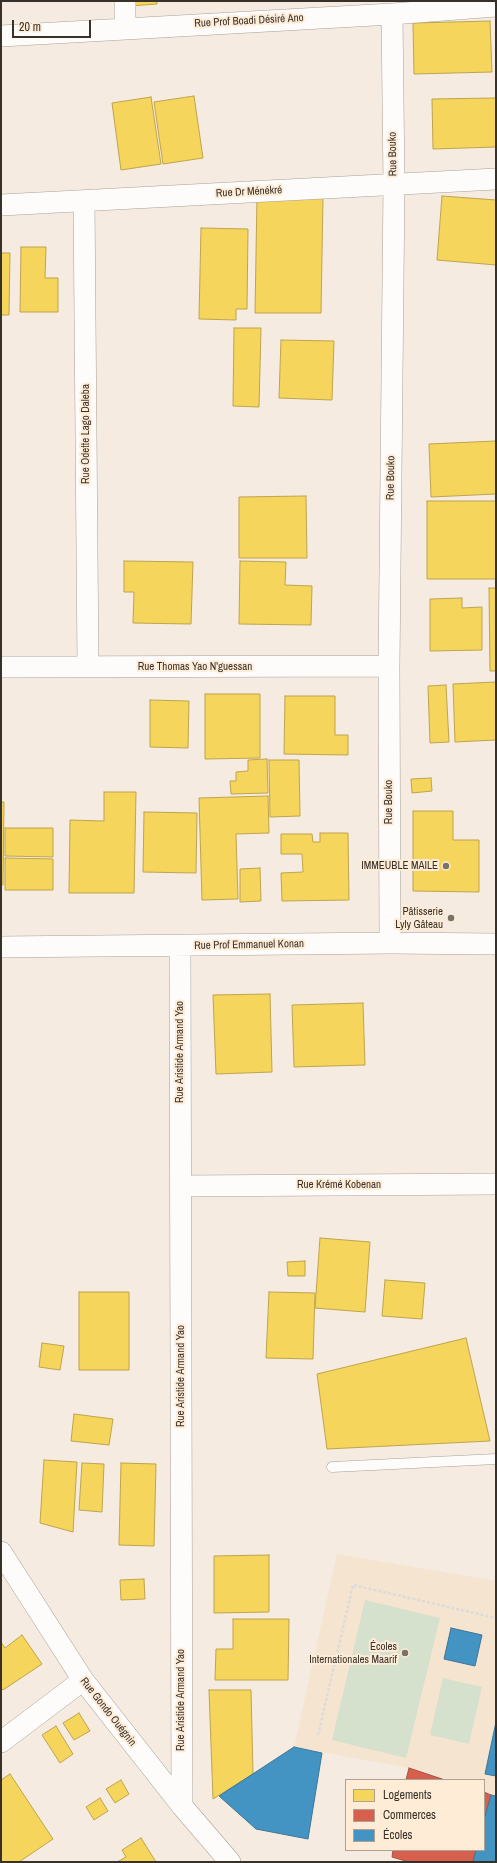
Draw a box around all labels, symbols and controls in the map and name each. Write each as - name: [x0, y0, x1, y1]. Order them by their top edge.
- scale bar: [14, 12, 93, 38]
- street label: Rue Prof Boadi Désiré Ano: [194, 12, 304, 30]
- text: 20 m: [19, 19, 41, 35]
- street label: Rue Bouko: [386, 132, 400, 176]
- street label: Rue Dr Ménékré: [216, 184, 282, 200]
- street label: Rue Odette Lago Daleba: [79, 384, 93, 484]
- street label: Rue Bouko: [384, 456, 398, 500]
- street label: Rue Thomas Yao N'guessan: [138, 660, 252, 674]
- street label: Rue Bouko: [382, 780, 396, 824]
- place label: IMMEUBLE MAILE: [361, 859, 438, 873]
- marker: IMMEUBLE MAILE: [441, 861, 451, 871]
- place label: Pâtisserie Lyly Gâteau: [395, 905, 443, 931]
- marker: Pâtisserie Lyly Gâteau: [446, 913, 456, 923]
- street label: Rue Prof Emmanuel Konan: [194, 937, 304, 953]
- street label: Rue Aristide Armand Yao: [173, 1001, 187, 1103]
- street label: Rue Krémé Kobenan: [297, 1178, 381, 1192]
- street label: Rue Aristide Armand Yao: [174, 1325, 188, 1427]
- place label: Écoles Internationales Maarif: [309, 1640, 397, 1666]
- marker: Écoles Internationales Maarif: [400, 1648, 410, 1658]
- street label: Rue Aristide Armand Yao: [174, 1649, 188, 1751]
- street label: Rue Gondo Ouégnin: [77, 1675, 139, 1749]
- legend: [345, 1779, 485, 1851]
- text: Logements: [383, 1787, 432, 1803]
- text: Commerces: [383, 1807, 436, 1823]
- text: Écoles: [383, 1827, 413, 1843]

